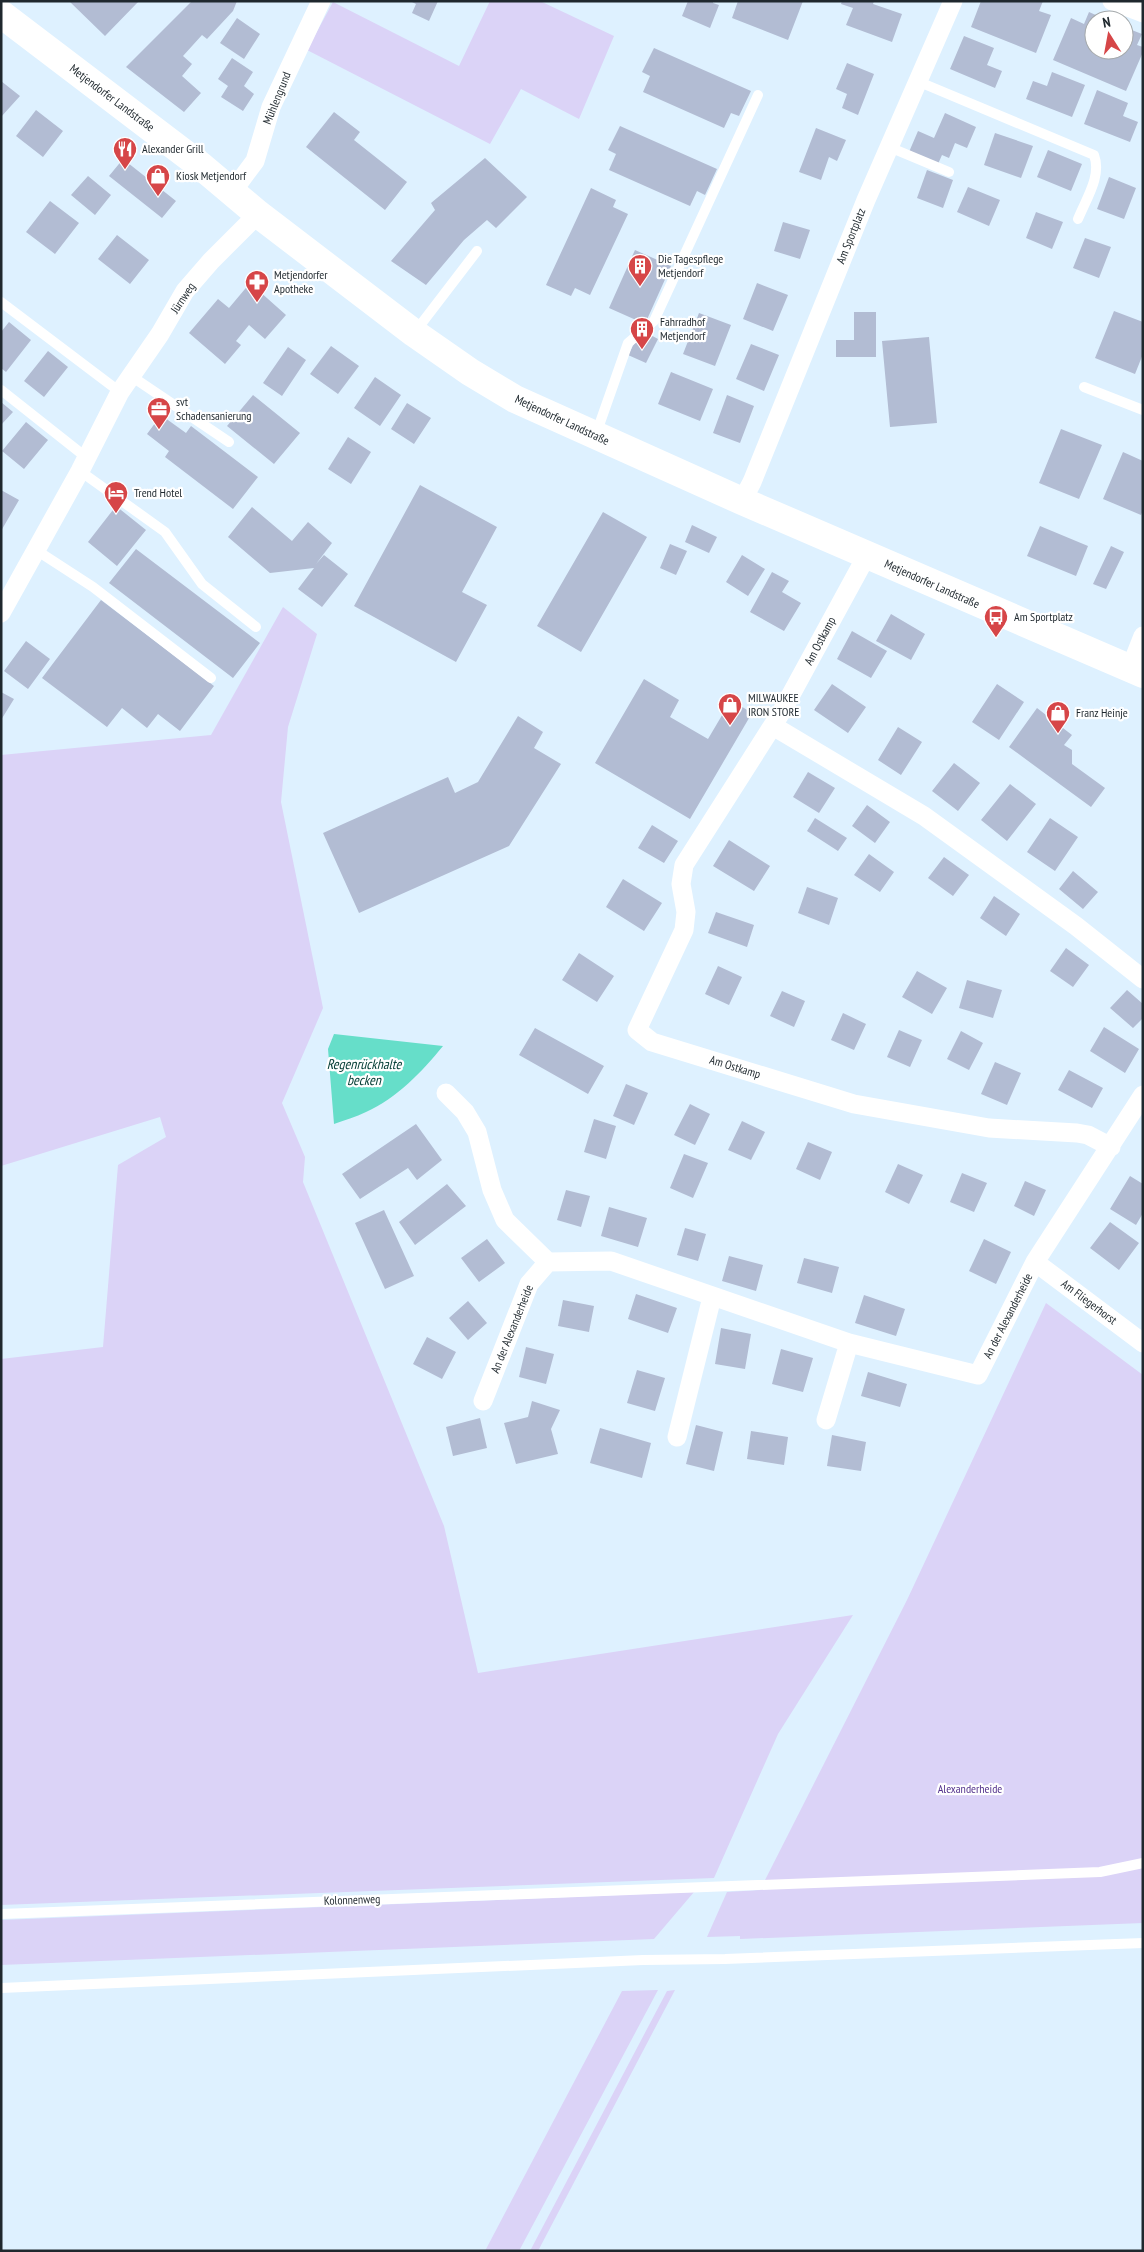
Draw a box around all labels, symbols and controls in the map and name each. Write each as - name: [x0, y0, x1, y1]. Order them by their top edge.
- north arrow: [1084, 10, 1134, 60]
- text: N: [1101, 13, 1112, 32]
- street label: Metjendorfer Landstraße: [67, 61, 158, 134]
- street label: Mühlengrund: [259, 69, 294, 126]
- restaurant icon: Alexander Grill: [112, 136, 138, 170]
- place label: Alexander Grill: [142, 141, 204, 156]
- shop icon: Kiosk Metjendorf: [145, 163, 171, 197]
- place label: Kiosk Metjendorf: [176, 168, 247, 183]
- street label: Am Sportplatz: [833, 206, 869, 266]
- place label: Die Tagespflege Metjendorf: [658, 251, 723, 280]
- building icon: Die Tagespflege Metjendorf: [627, 253, 653, 287]
- place label: Metjendorfer Apotheke: [274, 267, 328, 296]
- pharmacy icon: Metjendorfer Apotheke: [244, 269, 270, 303]
- street label: Jürnweg: [166, 280, 198, 317]
- place label: Fahrradhof Metjendorf: [660, 314, 706, 343]
- building icon: Fahrradhof Metjendorf: [629, 316, 655, 350]
- street label: Metjendorfer Landstraße: [513, 391, 612, 448]
- place label: svt Schadensanierung: [176, 394, 252, 423]
- office icon: svt Schadensanierung: [146, 396, 172, 430]
- hotel icon: Trend Hotel: [103, 480, 129, 514]
- place label: Trend Hotel: [134, 485, 182, 500]
- street label: Metjendorfer Landstraße: [882, 556, 982, 611]
- bus stop icon: Am Sportplatz: [983, 604, 1009, 638]
- place label: Am Sportplatz: [1014, 609, 1073, 624]
- street label: Am Ostkamp: [801, 614, 838, 667]
- place label: MILWAUKEE IRON STORE: [748, 690, 799, 719]
- shop icon: MILWAUKEE IRON STORE: [717, 692, 743, 726]
- shop icon: Franz Heinje: [1045, 700, 1071, 734]
- place label: Franz Heinje: [1076, 705, 1128, 720]
- street label: Am Ostkamp: [708, 1052, 762, 1081]
- water label: Regenrückhalte becken: [327, 1055, 403, 1089]
- street label: An der Alexanderheide: [980, 1271, 1036, 1361]
- street label: Am Fliegerhorst: [1059, 1276, 1121, 1328]
- street label: An der Alexanderheide: [487, 1282, 536, 1375]
- park label: Alexanderheide: [938, 1781, 1002, 1796]
- street label: Kolonnenweg: [324, 1891, 380, 1908]

